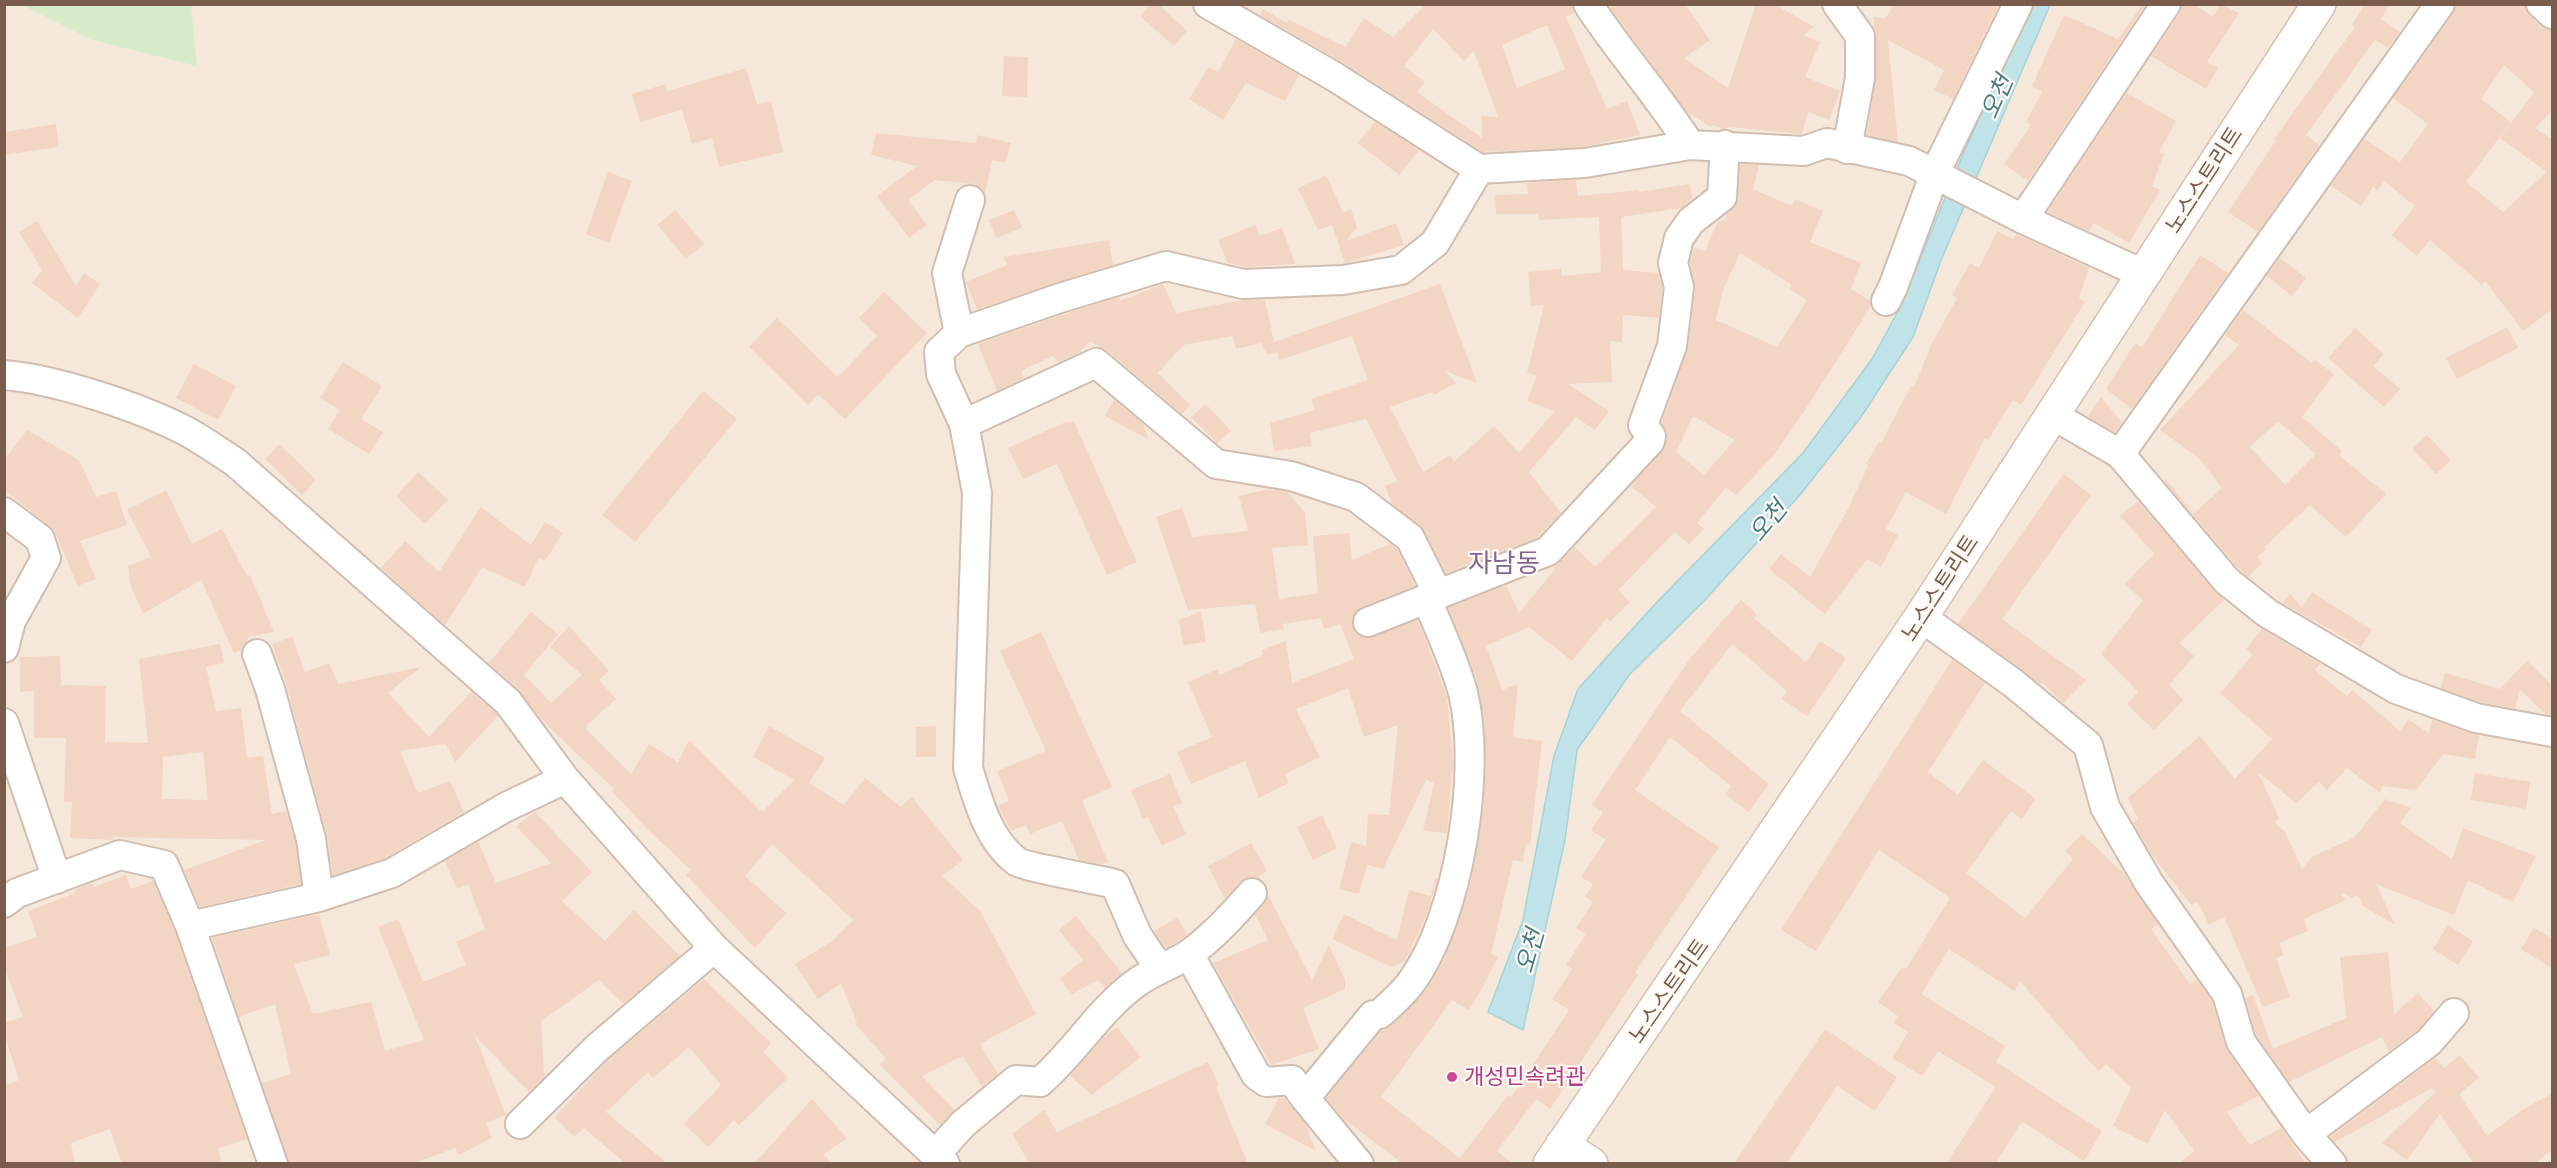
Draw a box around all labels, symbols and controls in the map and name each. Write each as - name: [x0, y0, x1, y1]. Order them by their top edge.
- water label: 오천: [1975, 71, 2019, 123]
- street label: 노스스트리트: [2160, 122, 2248, 238]
- water label: 오천: [1743, 495, 1793, 547]
- street label: 노스스트리트: [1896, 530, 1984, 646]
- district label: 자남동: [1468, 547, 1540, 579]
- water label: 오천: [1510, 926, 1550, 976]
- street label: 노스스트리트: [1623, 934, 1715, 1048]
- place label: 개성민속려관: [1464, 1064, 1585, 1090]
- marker: 개성민속려관: [1445, 1070, 1459, 1084]

